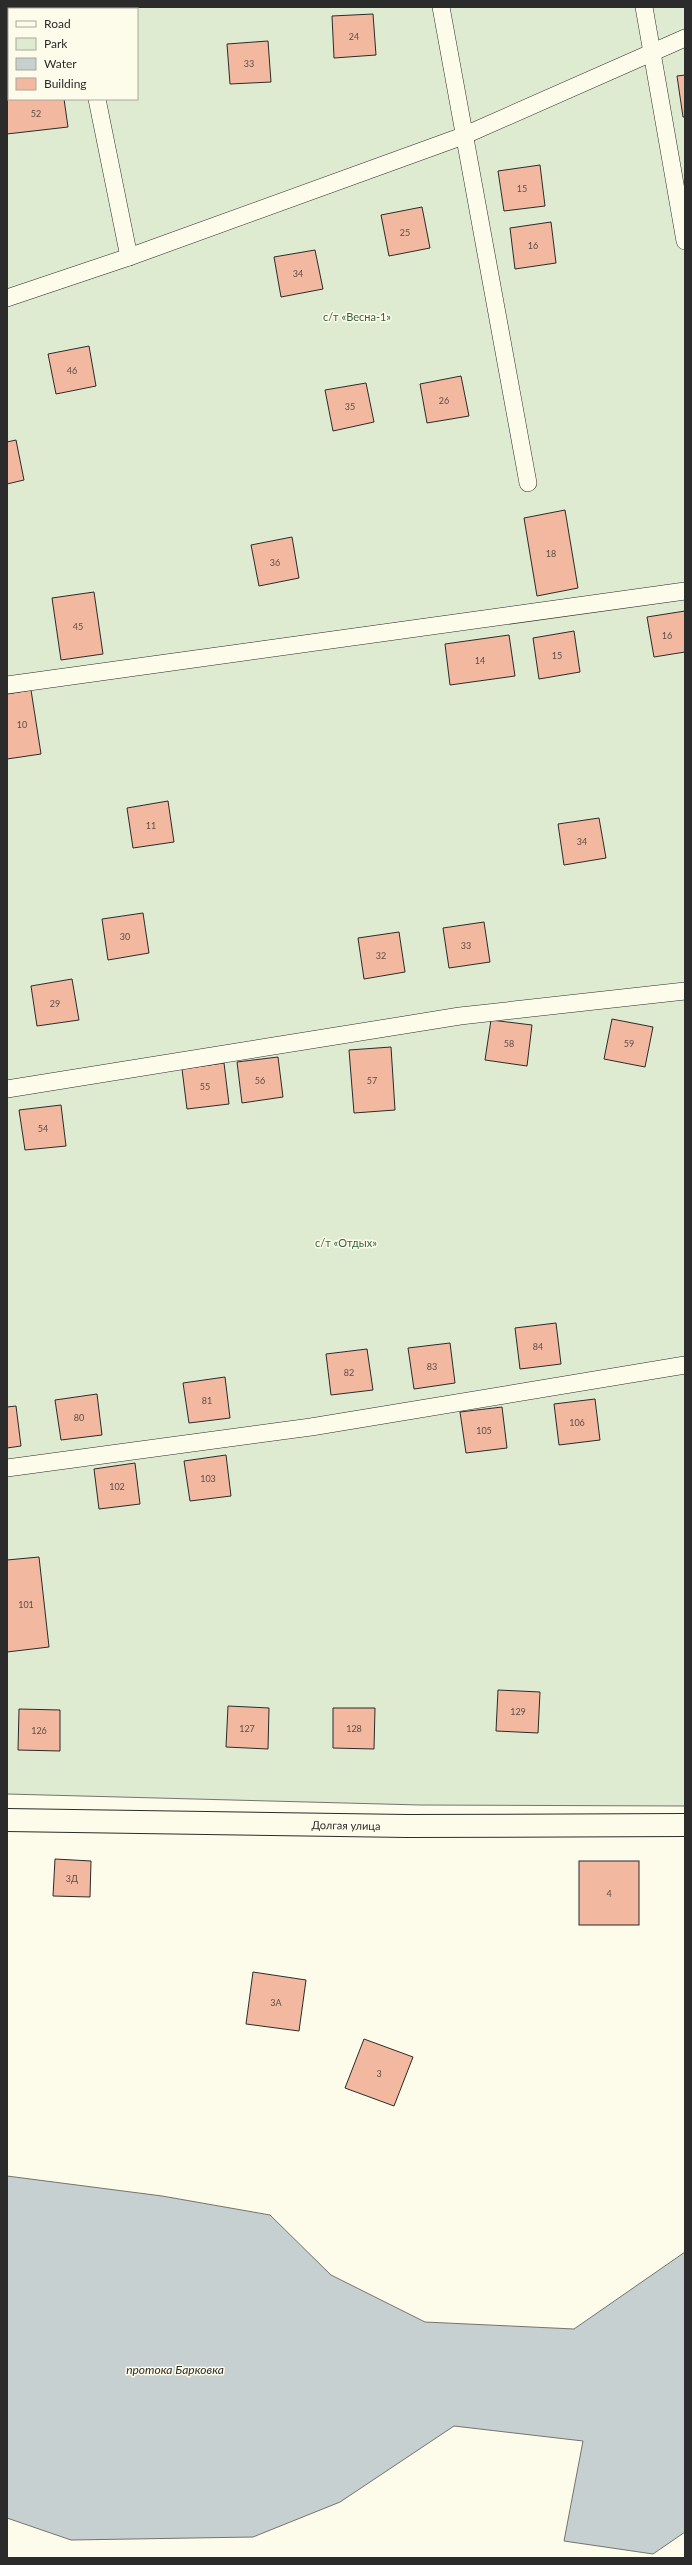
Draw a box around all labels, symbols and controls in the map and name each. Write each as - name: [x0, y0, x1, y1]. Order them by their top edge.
- legend: [8, 8, 138, 100]
- text: Road: [44, 16, 71, 31]
- house number: 24: [349, 31, 359, 42]
- text: Park: [44, 36, 68, 51]
- text: Water: [44, 56, 77, 71]
- house number: 33: [244, 58, 254, 69]
- text: Building: [44, 76, 87, 91]
- house number: 52: [31, 108, 41, 119]
- house number: 15: [517, 183, 527, 194]
- house number: 25: [400, 227, 410, 238]
- house number: 16: [528, 240, 538, 251]
- house number: 34: [293, 268, 303, 279]
- park label: с/т «Весна-1»: [323, 310, 391, 323]
- house number: 46: [67, 365, 77, 376]
- house number: 26: [439, 395, 449, 406]
- house number: 35: [345, 401, 355, 412]
- house number: 18: [546, 548, 556, 559]
- house number: 36: [270, 557, 280, 568]
- house number: 45: [73, 621, 83, 632]
- house number: 16: [662, 630, 672, 641]
- house number: 15: [552, 650, 562, 661]
- house number: 14: [475, 655, 485, 666]
- house number: 10: [17, 719, 27, 730]
- house number: 11: [146, 820, 156, 831]
- house number: 34: [577, 836, 587, 847]
- house number: 30: [120, 931, 130, 942]
- house number: 33: [461, 940, 471, 951]
- house number: 32: [376, 950, 386, 961]
- house number: 29: [50, 998, 60, 1009]
- house number: 58: [504, 1038, 514, 1049]
- house number: 59: [624, 1038, 634, 1049]
- house number: 56: [255, 1075, 265, 1086]
- house number: 57: [367, 1075, 377, 1086]
- house number: 55: [200, 1081, 210, 1092]
- house number: 54: [38, 1123, 48, 1134]
- park label: с/т «Отдых»: [315, 1236, 377, 1249]
- house number: 84: [533, 1341, 543, 1352]
- house number: 83: [427, 1361, 437, 1372]
- house number: 82: [344, 1367, 354, 1378]
- house number: 81: [202, 1395, 212, 1406]
- house number: 80: [74, 1412, 84, 1423]
- house number: 106: [569, 1417, 585, 1428]
- house number: 105: [476, 1425, 492, 1436]
- house number: 103: [200, 1473, 216, 1484]
- house number: 102: [109, 1481, 125, 1492]
- house number: 101: [18, 1599, 34, 1610]
- house number: 129: [510, 1706, 526, 1717]
- house number: 127: [239, 1723, 255, 1734]
- house number: 128: [346, 1723, 362, 1734]
- house number: 126: [31, 1725, 47, 1736]
- street label: Долгая улица: [311, 1818, 381, 1832]
- house number: 3Д: [66, 1873, 78, 1884]
- house number: 4: [606, 1888, 612, 1899]
- house number: 3А: [270, 1997, 283, 2008]
- house number: 3: [376, 2068, 382, 2079]
- water label: протока Барковка: [126, 2362, 224, 2377]

